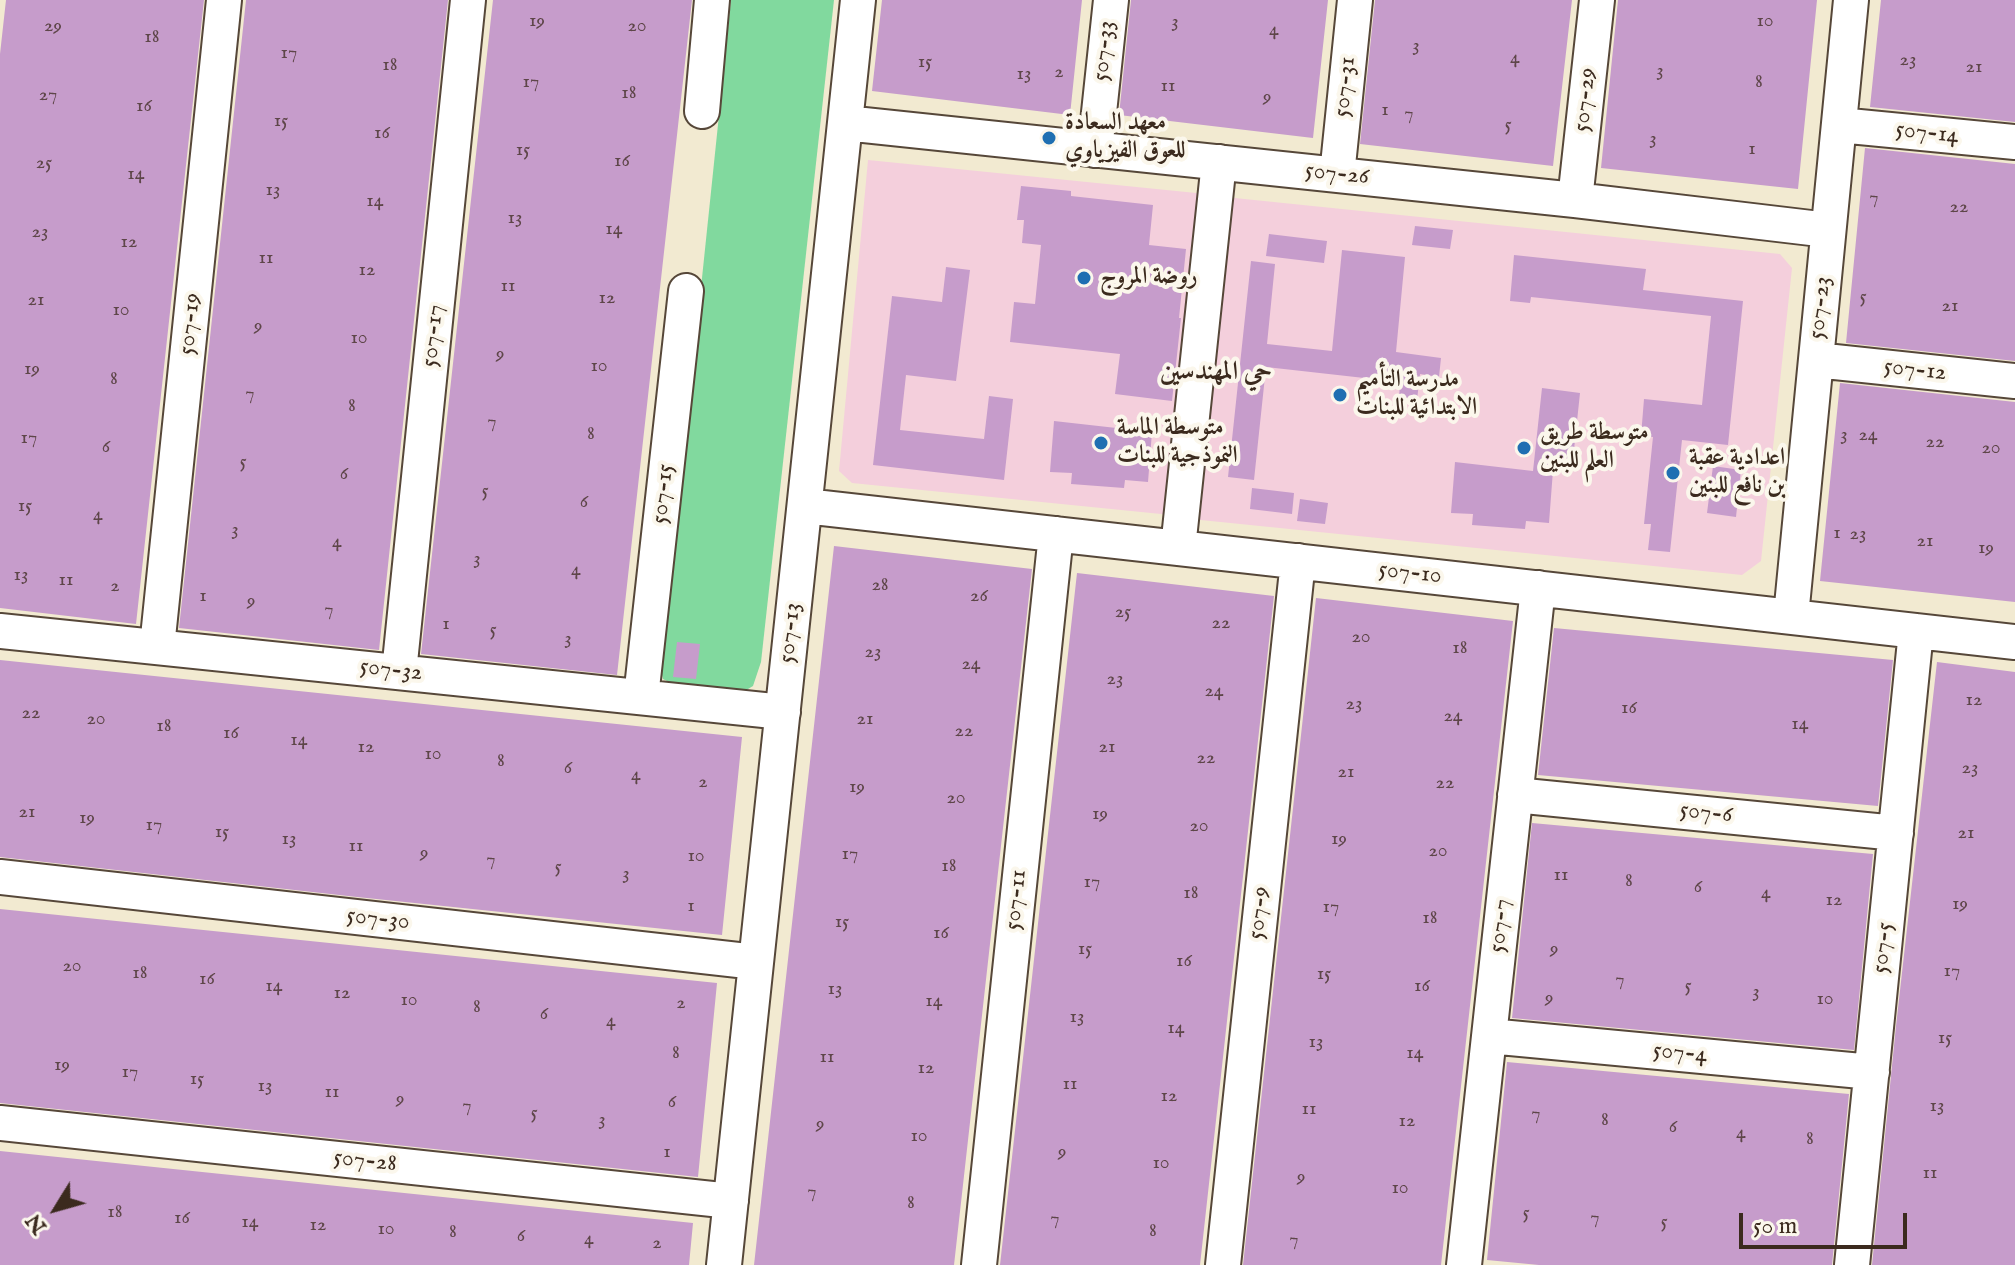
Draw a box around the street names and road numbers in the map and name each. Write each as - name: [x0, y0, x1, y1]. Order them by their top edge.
- street label: 507-33: [1088, 19, 1122, 83]
- street label: 507-31: [1329, 55, 1363, 119]
- street label: 507-29: [1568, 66, 1604, 134]
- street label: 507-14: [1894, 116, 1960, 152]
- street label: 507-26: [1304, 157, 1370, 193]
- street label: 507-23: [1803, 275, 1839, 341]
- street label: 507-19: [173, 292, 209, 356]
- street label: 507-17: [416, 303, 452, 369]
- street label: 507-12: [1882, 353, 1948, 389]
- street label: 507-15: [647, 462, 681, 526]
- street label: 507-10: [1377, 556, 1443, 592]
- street label: 507-13: [774, 601, 808, 665]
- street label: 507-32: [358, 653, 424, 689]
- street label: 507-6: [1678, 797, 1734, 831]
- street label: 507-11: [1000, 868, 1034, 932]
- street label: 507-9: [1243, 885, 1277, 941]
- street label: 507-7: [1484, 898, 1518, 954]
- street label: 507-30: [345, 902, 411, 938]
- street label: 507-5: [1867, 921, 1901, 975]
- street label: 507-4: [1652, 1037, 1708, 1071]
- street label: 507-28: [332, 1144, 398, 1180]

